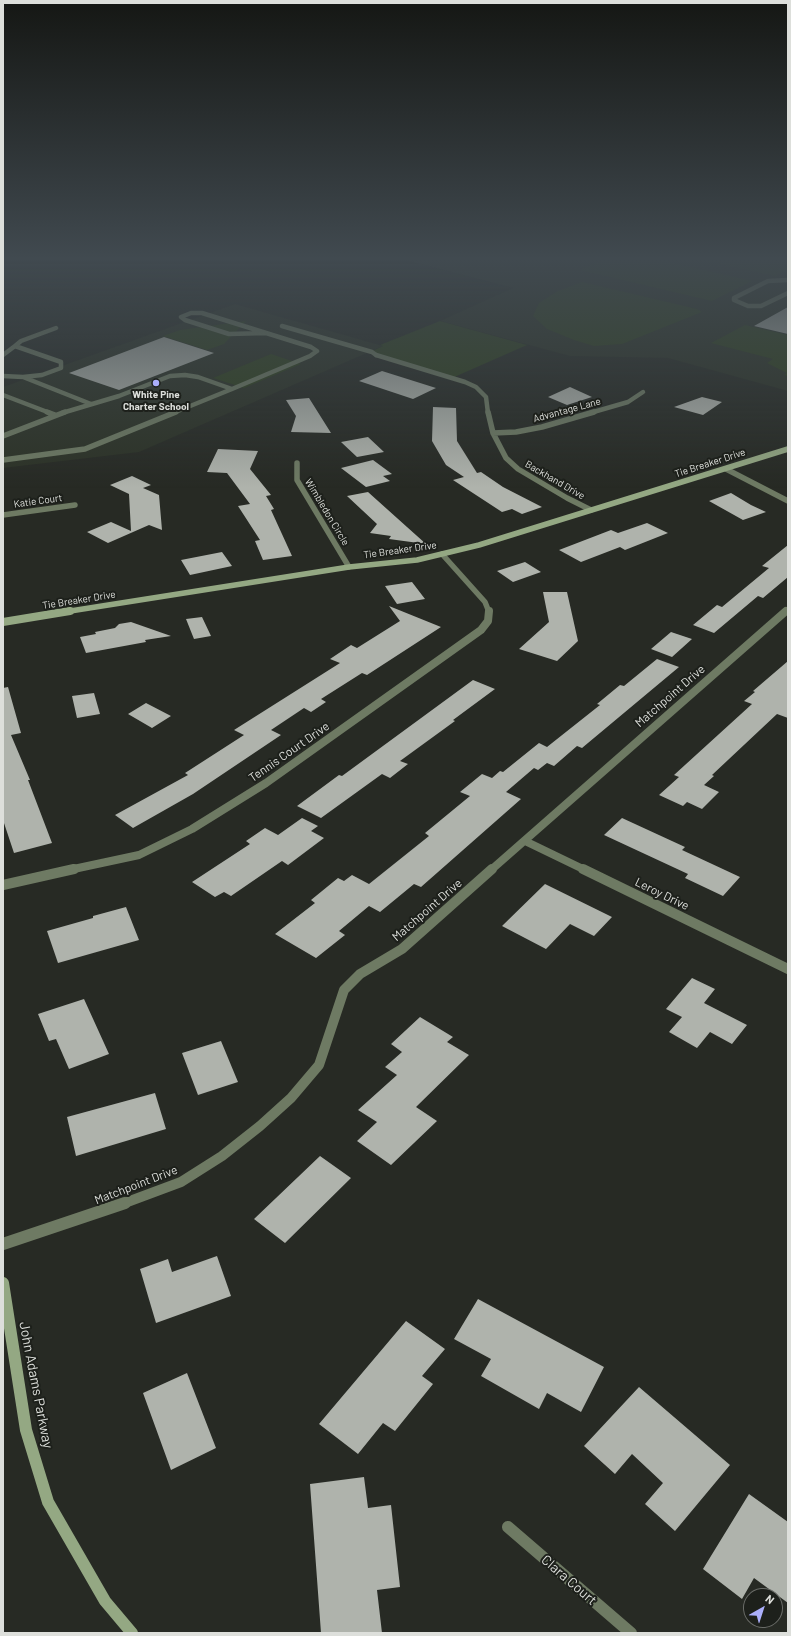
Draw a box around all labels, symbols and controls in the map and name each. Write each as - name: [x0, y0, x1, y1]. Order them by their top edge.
- marker: White Pine Charter School: [151, 378, 161, 388]
- place label: White Pine Charter School: [123, 389, 189, 412]
- street label: Advantage Lane: [532, 395, 602, 425]
- street label: Tie Breaker Drive: [673, 446, 747, 480]
- street label: Backhand Drive: [523, 458, 587, 502]
- street label: Wimbledon Circle: [302, 476, 352, 548]
- street label: Katie Court: [13, 492, 63, 510]
- street label: Tie Breaker Drive: [363, 539, 437, 561]
- street label: Tie Breaker Drive: [42, 588, 116, 612]
- street label: Matchpoint Drive: [632, 662, 708, 730]
- street label: Tennis Court Drive: [246, 719, 332, 785]
- street label: Leroy Drive: [633, 875, 691, 913]
- street label: Matchpoint Drive: [389, 876, 465, 944]
- street label: Matchpoint Drive: [92, 1163, 180, 1207]
- street label: John Adams Parkway: [15, 1320, 57, 1450]
- street label: Clara Court: [538, 1551, 600, 1609]
- north arrow: [743, 1588, 783, 1628]
- text: N: [763, 1592, 777, 1606]

